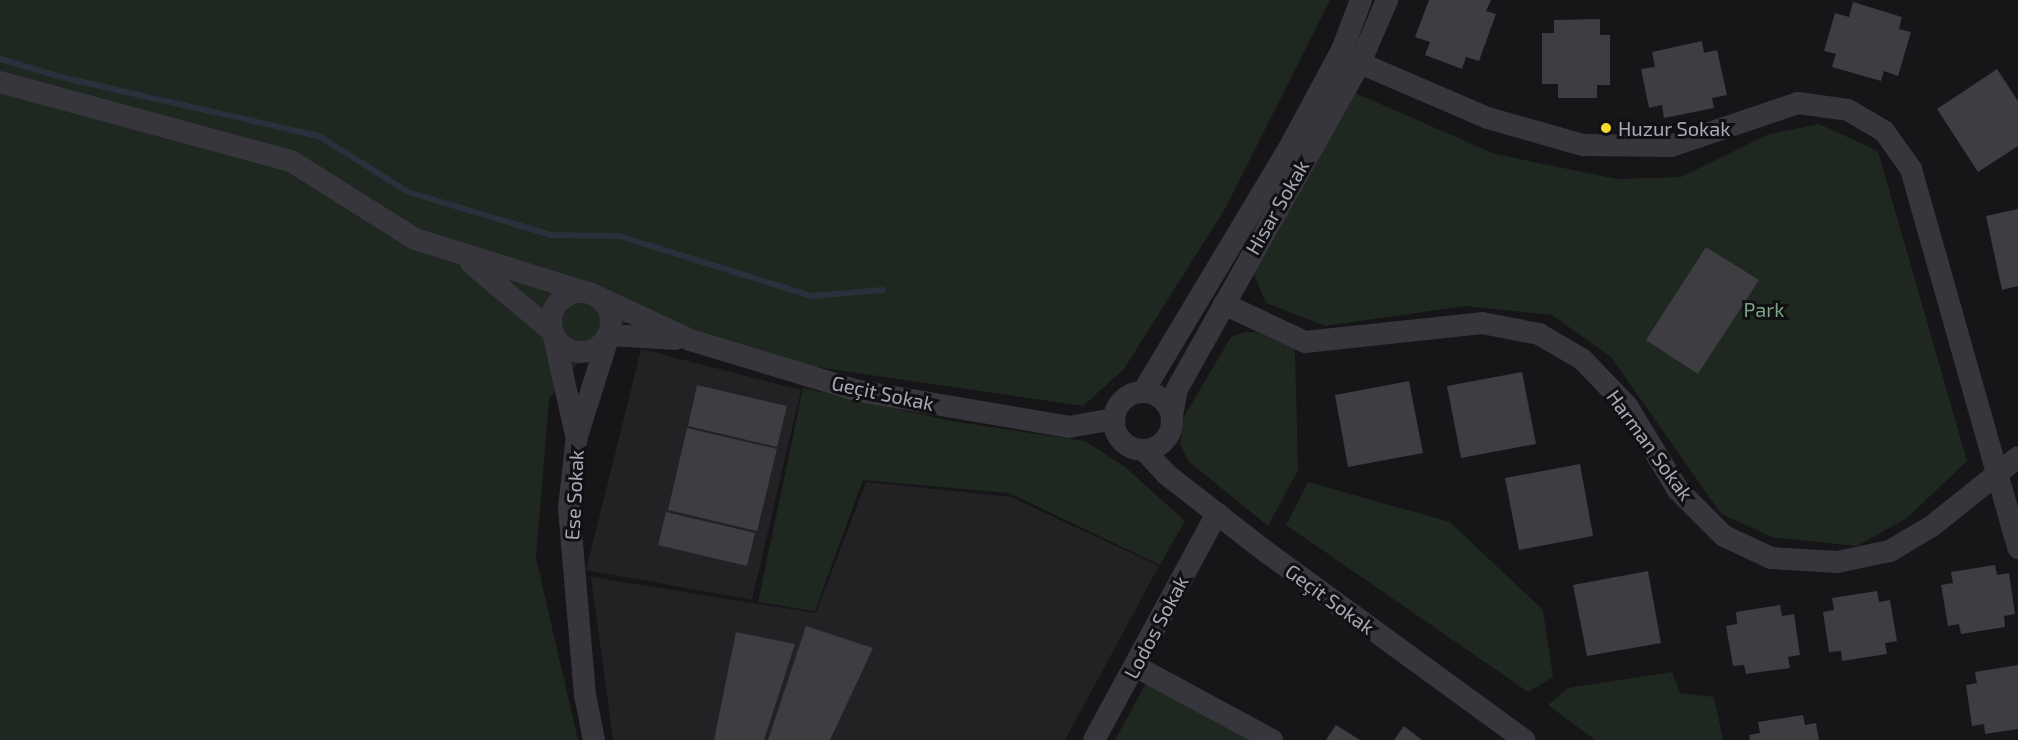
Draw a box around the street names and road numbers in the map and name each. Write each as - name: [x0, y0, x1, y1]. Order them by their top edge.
- street label: Hisar Sokak: [1240, 155, 1314, 259]
- street label: Geçit Sokak: [830, 370, 936, 416]
- street label: Harman Sokak: [1602, 385, 1698, 505]
- street label: Ese Sokak: [560, 449, 588, 541]
- street label: Geçit Sokak: [1281, 559, 1379, 639]
- street label: Lodos Sokak: [1119, 571, 1193, 683]

